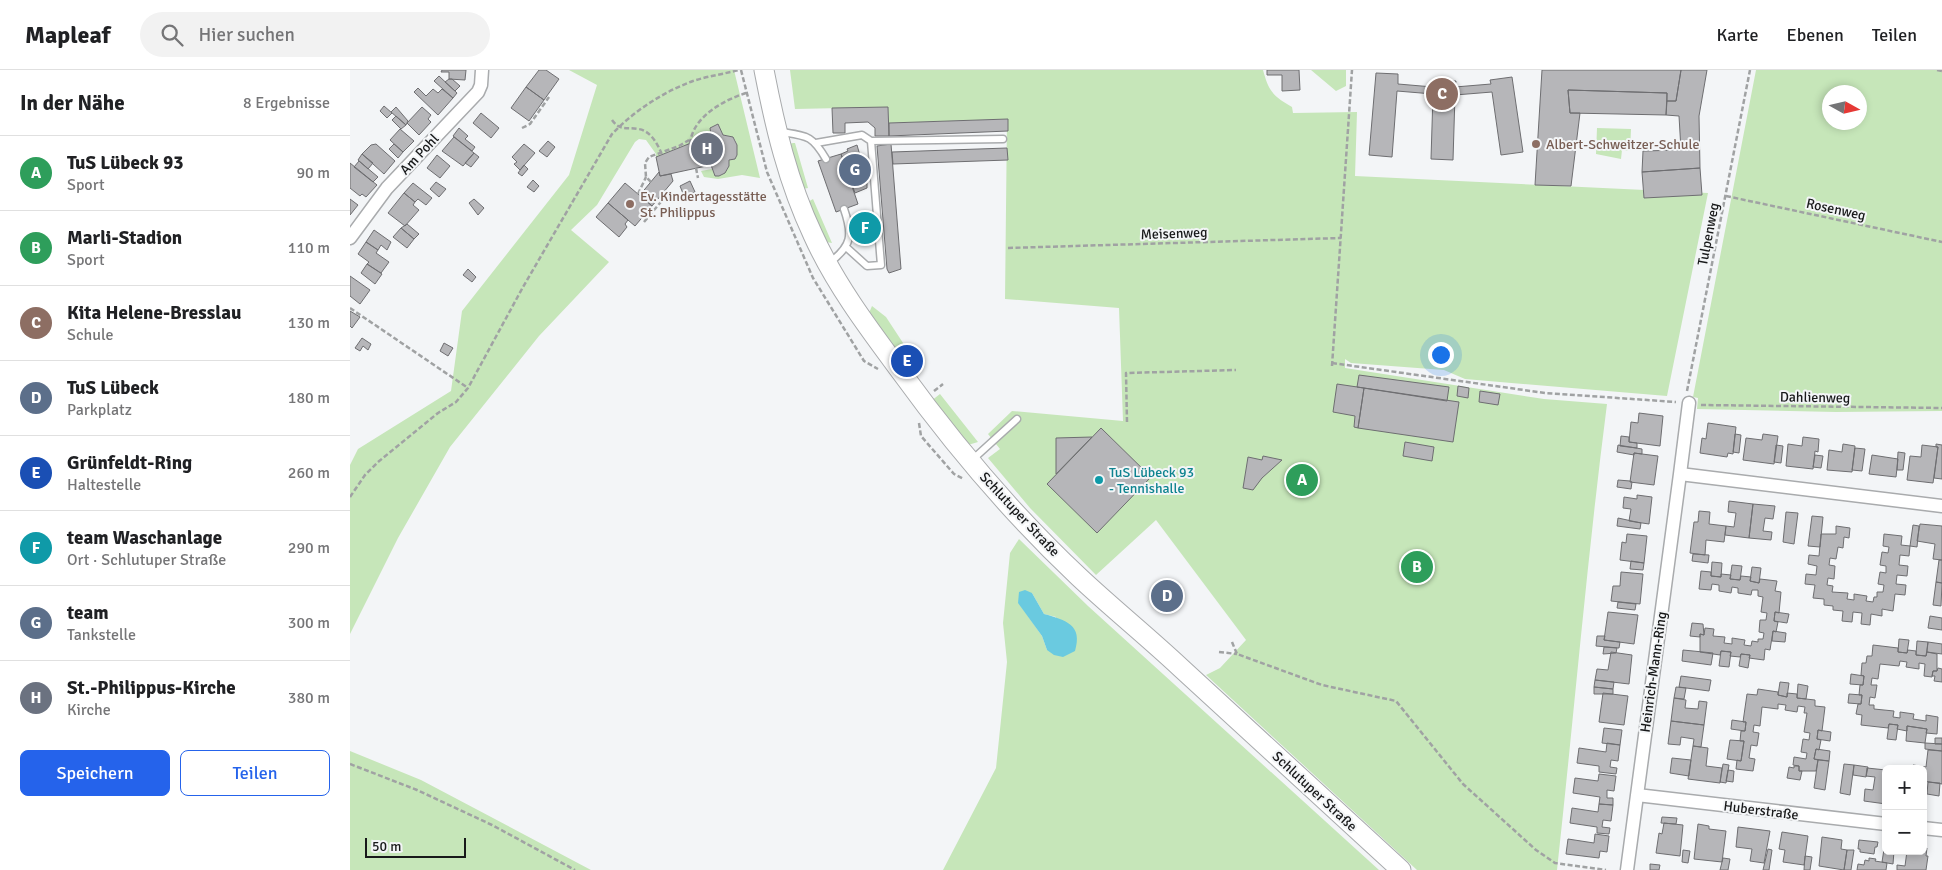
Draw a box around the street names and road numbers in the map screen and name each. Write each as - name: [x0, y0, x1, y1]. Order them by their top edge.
- street label: Am Pohl: [396, 130, 442, 178]
- street label: Rosenweg: [1805, 195, 1867, 224]
- street label: Tulpenweg: [1694, 201, 1723, 267]
- street label: Meisenweg: [1140, 224, 1208, 243]
- street label: Dahlienweg: [1780, 388, 1850, 407]
- street label: Schlutuper Straße: [976, 469, 1063, 560]
- street label: Heinrich-Mann-Ring: [1637, 610, 1670, 734]
- street label: Schlutuper Straße: [1269, 748, 1360, 835]
- street label: Huberstraße: [1722, 797, 1799, 824]

